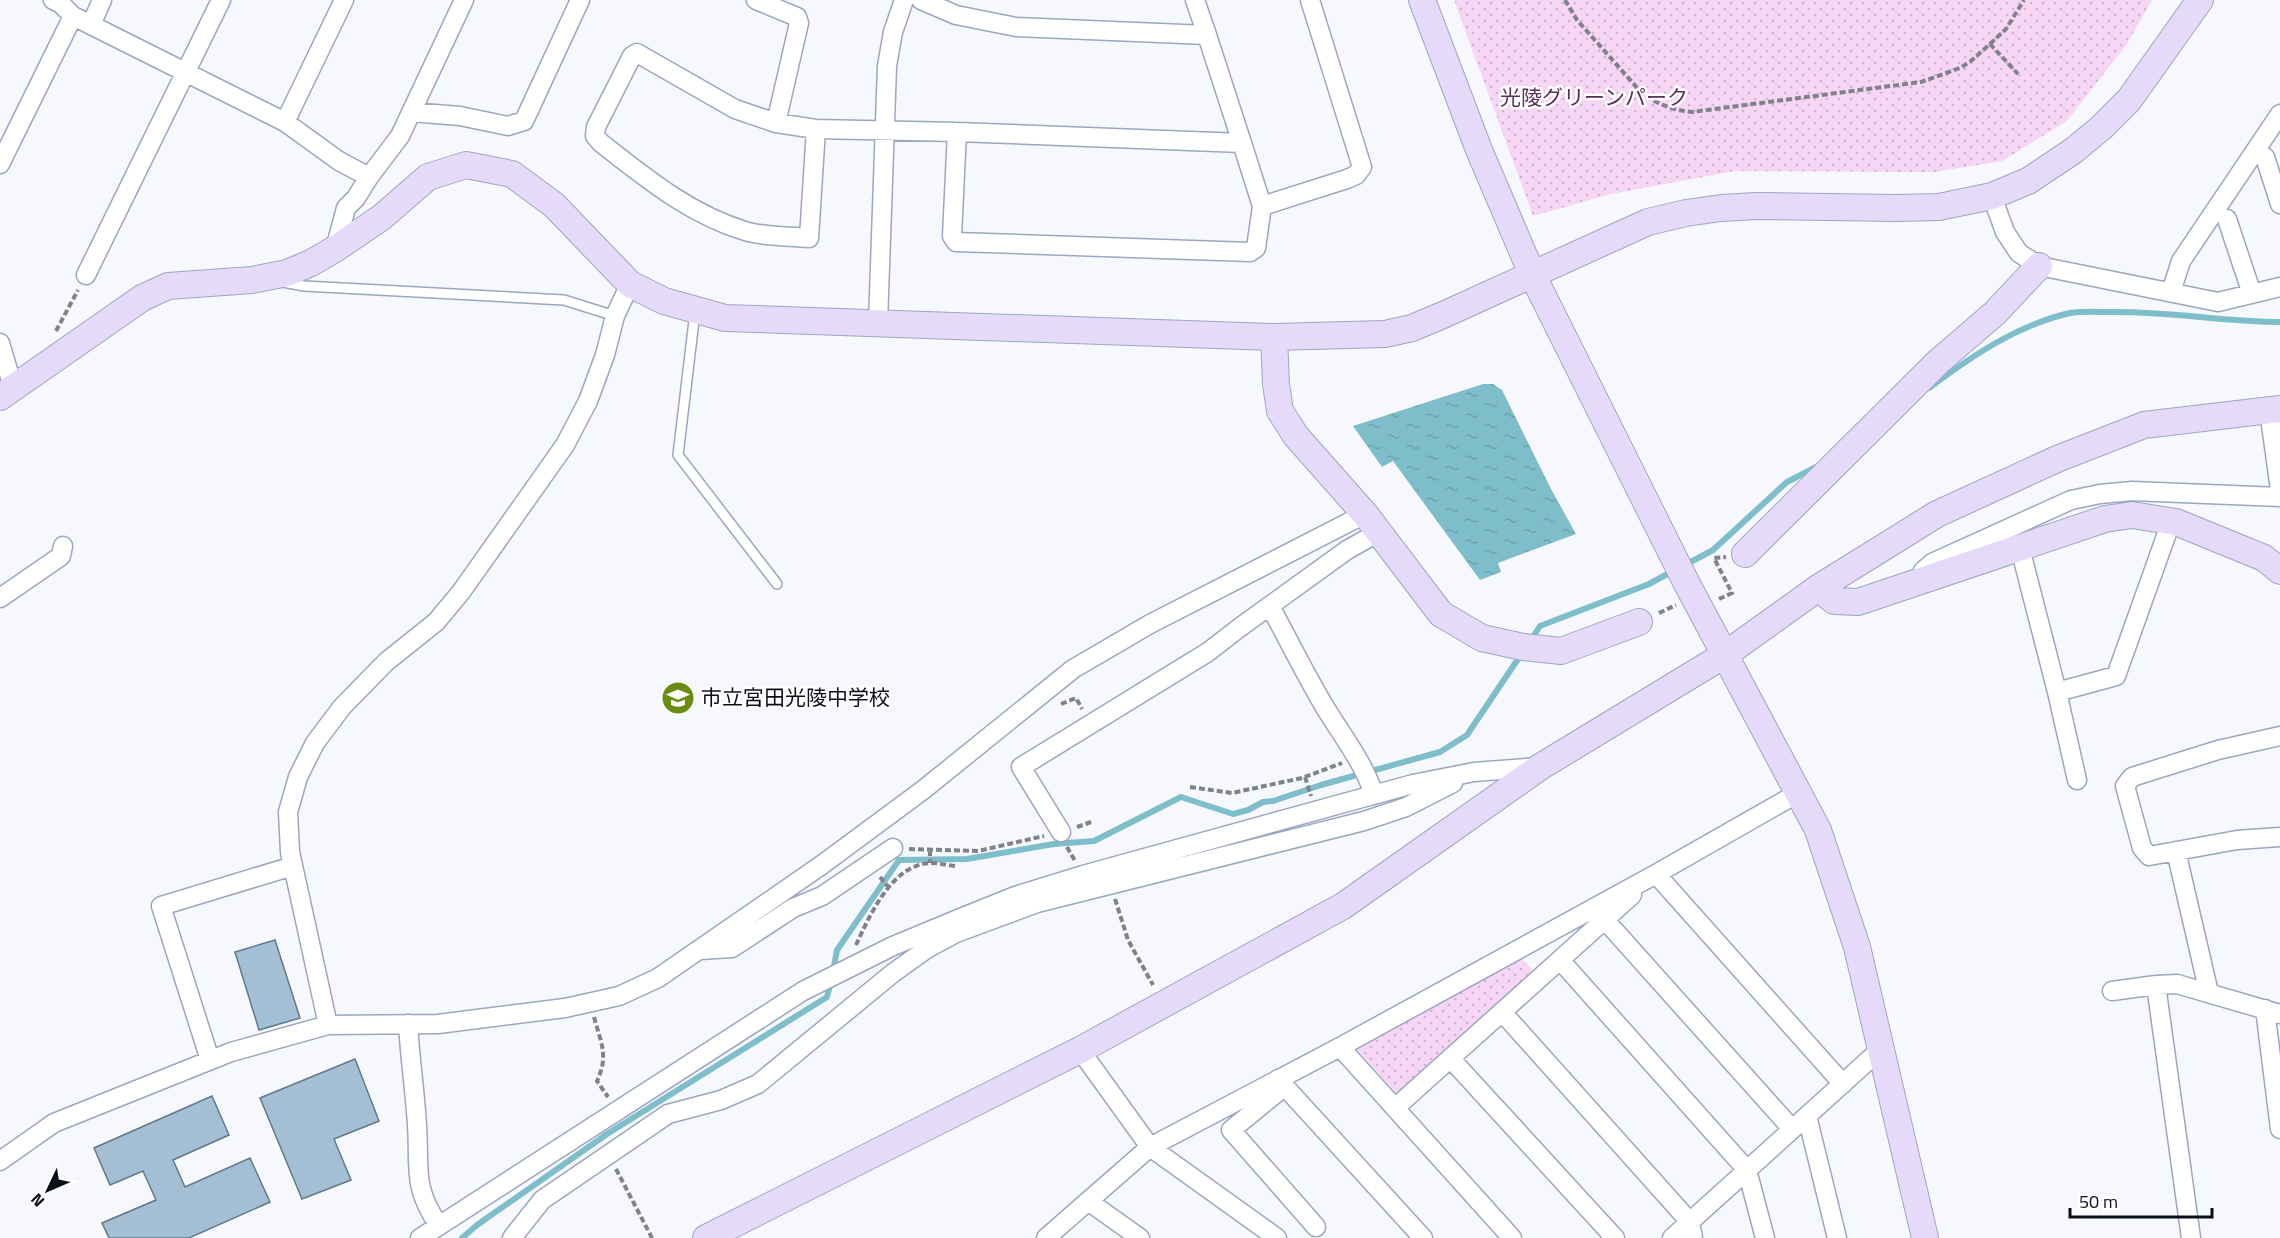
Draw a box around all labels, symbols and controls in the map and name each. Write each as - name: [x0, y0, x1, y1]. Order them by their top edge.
- park label: 光陵グリーンパーク: [1500, 81, 1688, 113]
- school or university icon: 市立宮田光陵中学校: [660, 680, 696, 716]
- place label: 市立宮田光陵中学校: [701, 681, 890, 713]
- north arrow: [18, 1160, 78, 1220]
- scale bar: [2070, 1181, 2212, 1219]
- text: N: [25, 1188, 50, 1213]
- text: 50 m: [2079, 1188, 2118, 1215]

